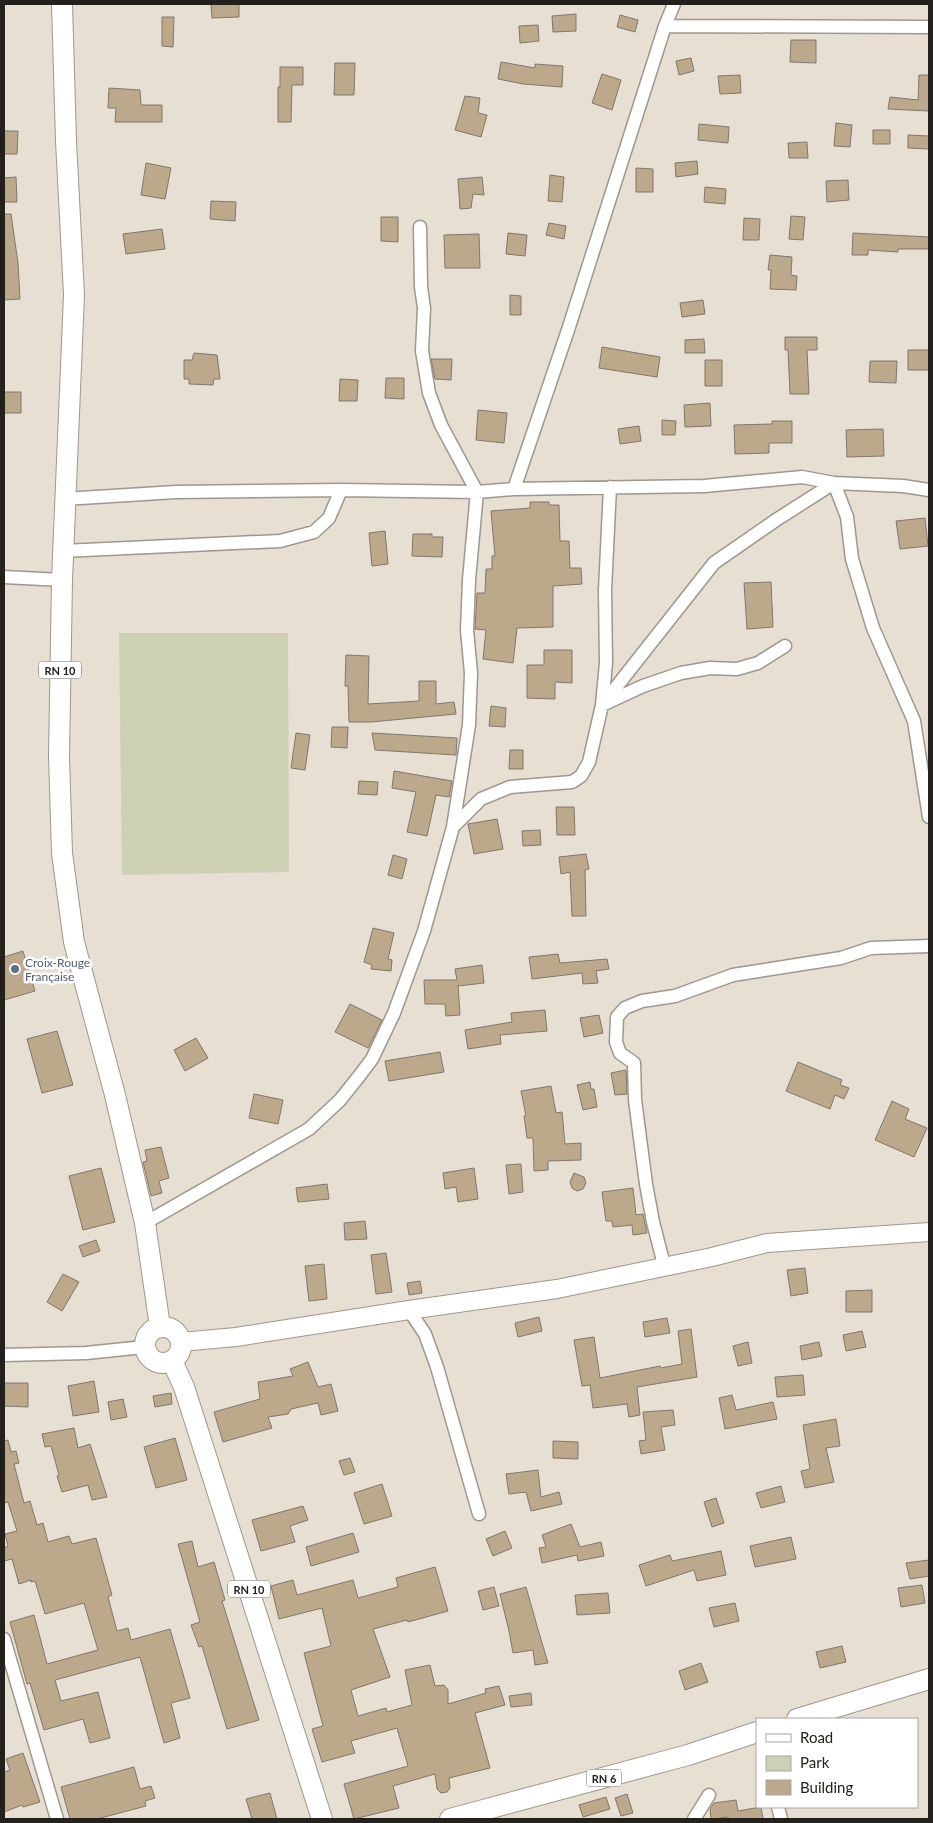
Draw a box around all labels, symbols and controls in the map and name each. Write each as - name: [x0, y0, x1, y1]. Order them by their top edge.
- road number: RN 10: [39, 662, 81, 678]
- place label: Croix-Rouge Française: [25, 955, 90, 984]
- marker: Croix-Rouge Française: [9, 963, 21, 975]
- road number: RN 10: [228, 1580, 270, 1598]
- legend: [756, 1718, 918, 1808]
- text: Road: [800, 1728, 833, 1746]
- text: Park: [800, 1753, 830, 1771]
- road number: RN 6: [586, 1770, 622, 1786]
- text: Building: [800, 1778, 853, 1796]

